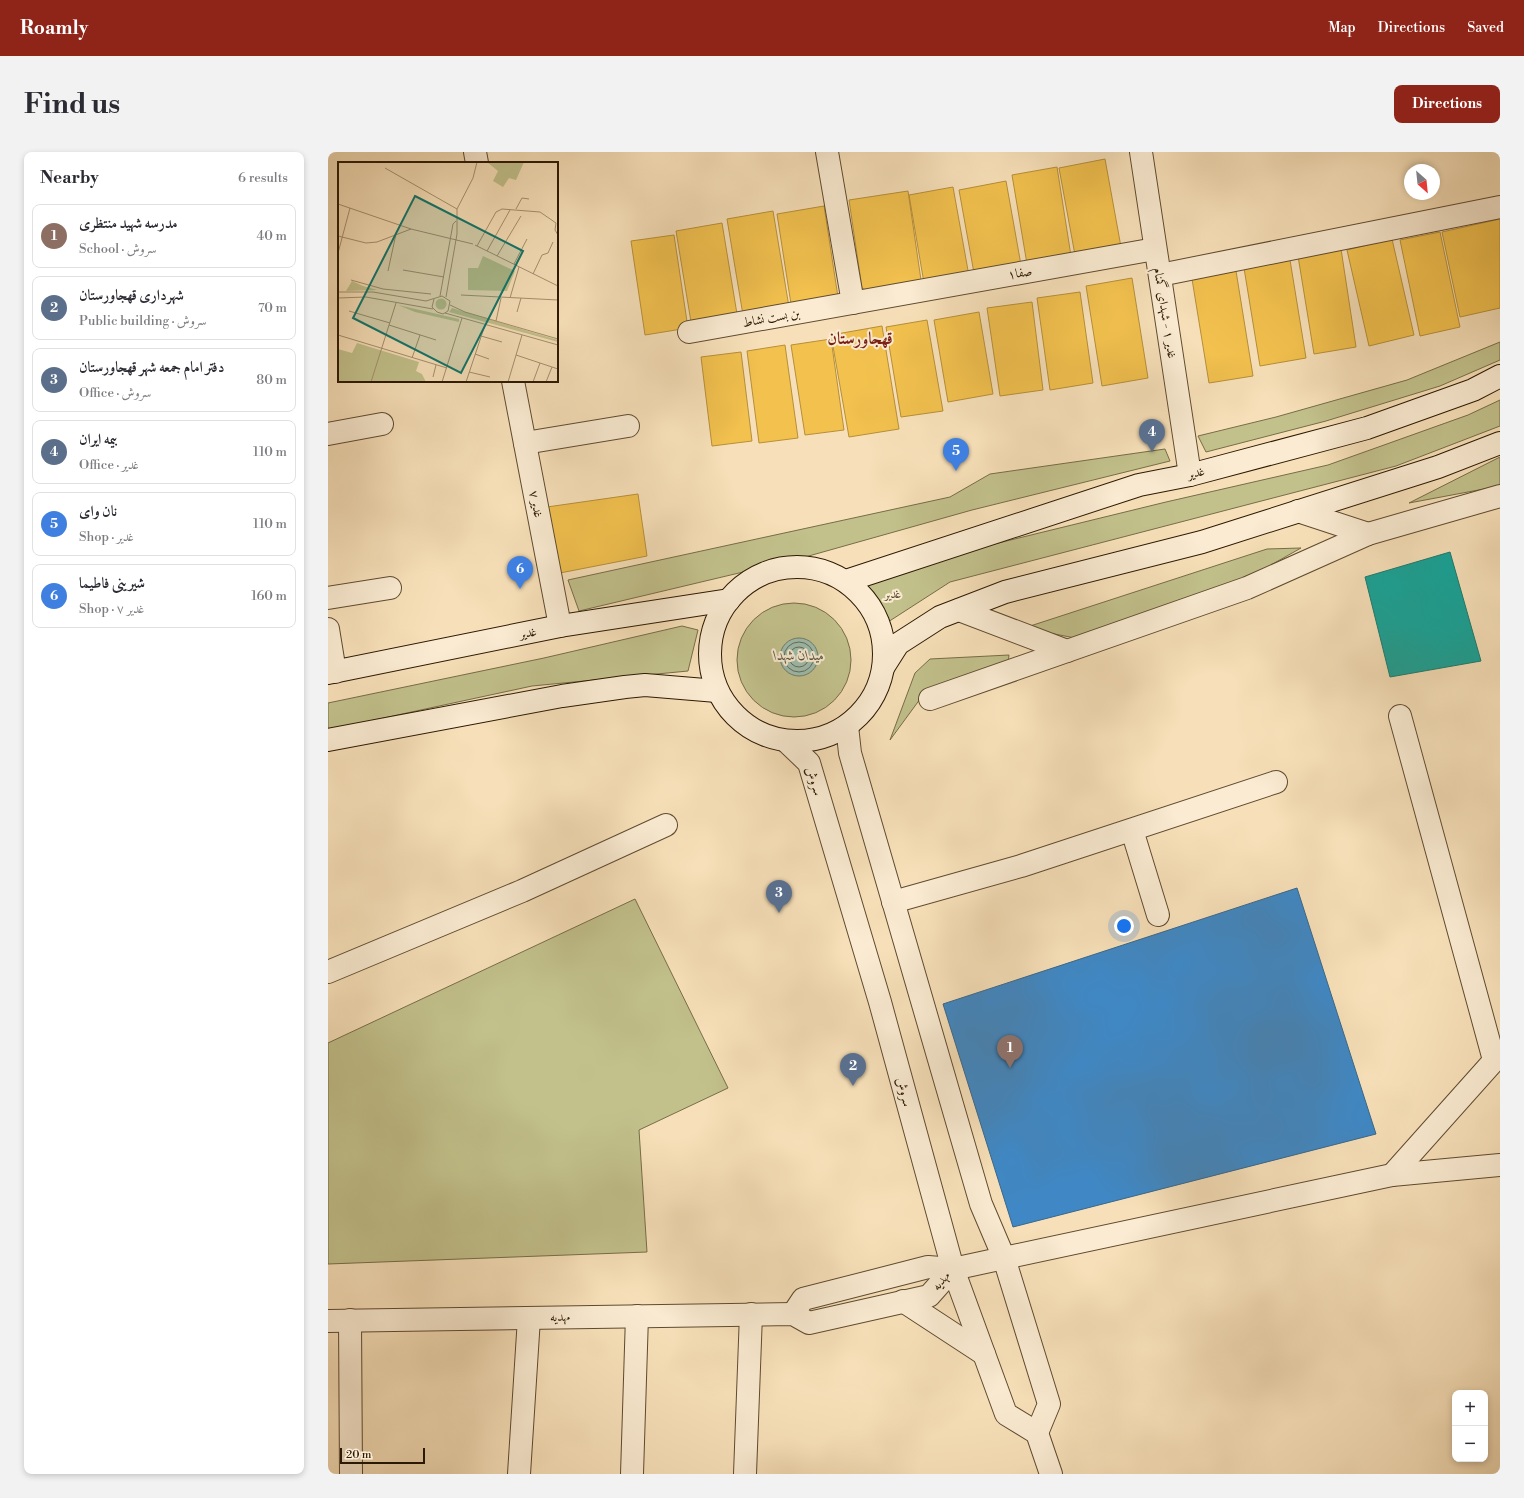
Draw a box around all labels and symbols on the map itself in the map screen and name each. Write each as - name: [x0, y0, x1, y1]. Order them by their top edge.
- inset map: [338, 162, 558, 382]
- north arrow: [1404, 164, 1440, 200]
- street label: صفا۱: [1007, 263, 1033, 283]
- street label: غدیر ۱ - شهدای گمنام: [1147, 266, 1181, 360]
- street label: بن بست نشاط: [741, 305, 802, 331]
- district label: قهجاورستان: [827, 328, 893, 350]
- pin: 4: [1139, 419, 1165, 452]
- pin: 5: [943, 438, 969, 471]
- street label: غدیر: [1184, 463, 1206, 483]
- street label: غدیر ۷: [526, 489, 546, 519]
- pin: 6: [507, 556, 533, 589]
- park label: غدیر: [883, 586, 902, 602]
- street label: غدیر: [516, 623, 538, 643]
- water label: میدان شهدا: [773, 647, 824, 665]
- street label: سروش: [802, 764, 826, 798]
- pin: 3: [766, 880, 792, 913]
- your location: [1114, 916, 1134, 936]
- pin: 1: [997, 1035, 1023, 1068]
- pin: 2: [840, 1053, 866, 1086]
- street label: سروش: [892, 1076, 916, 1108]
- street label: مهدیه: [928, 1268, 954, 1294]
- street label: مهدیه: [550, 1309, 570, 1325]
- scale bar: [340, 1446, 425, 1465]

